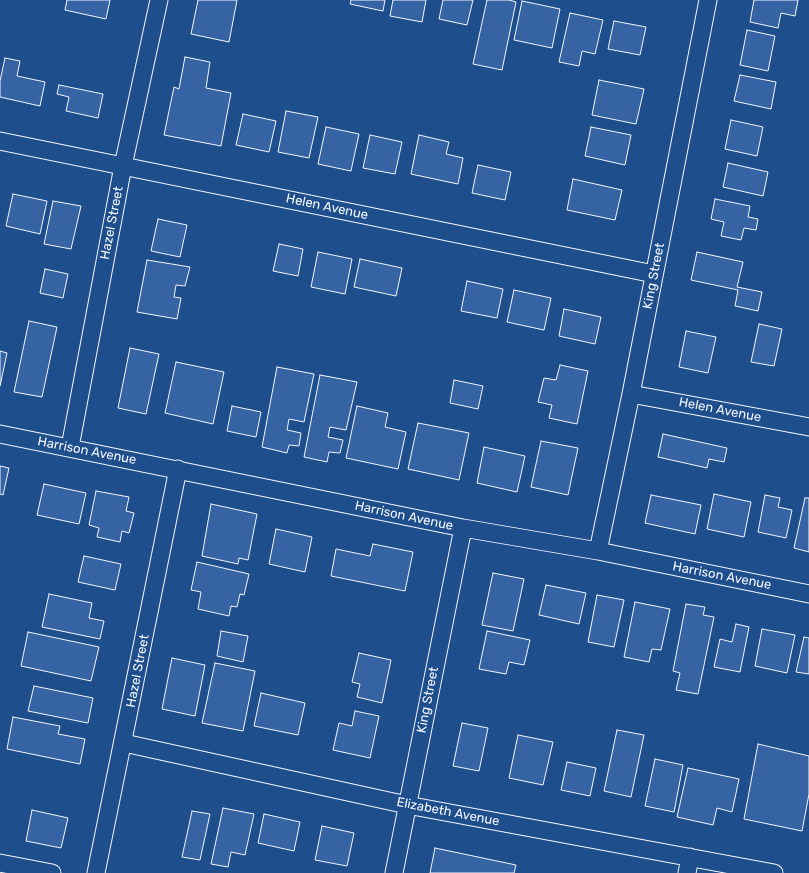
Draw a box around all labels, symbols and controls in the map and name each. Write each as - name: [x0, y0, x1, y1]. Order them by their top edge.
- street label: Hazel Street: [97, 185, 127, 261]
- street label: Helen Avenue: [284, 191, 370, 223]
- street label: King Street: [640, 241, 668, 311]
- street label: Helen Avenue: [677, 394, 763, 426]
- street label: Harrison Avenue: [36, 434, 138, 468]
- street label: Harrison Avenue: [353, 498, 455, 534]
- street label: Harrison Avenue: [671, 559, 773, 593]
- street label: Hazel Street: [123, 633, 153, 709]
- street label: King Street: [414, 665, 442, 735]
- street label: Elizabeth Avenue: [395, 794, 501, 830]

